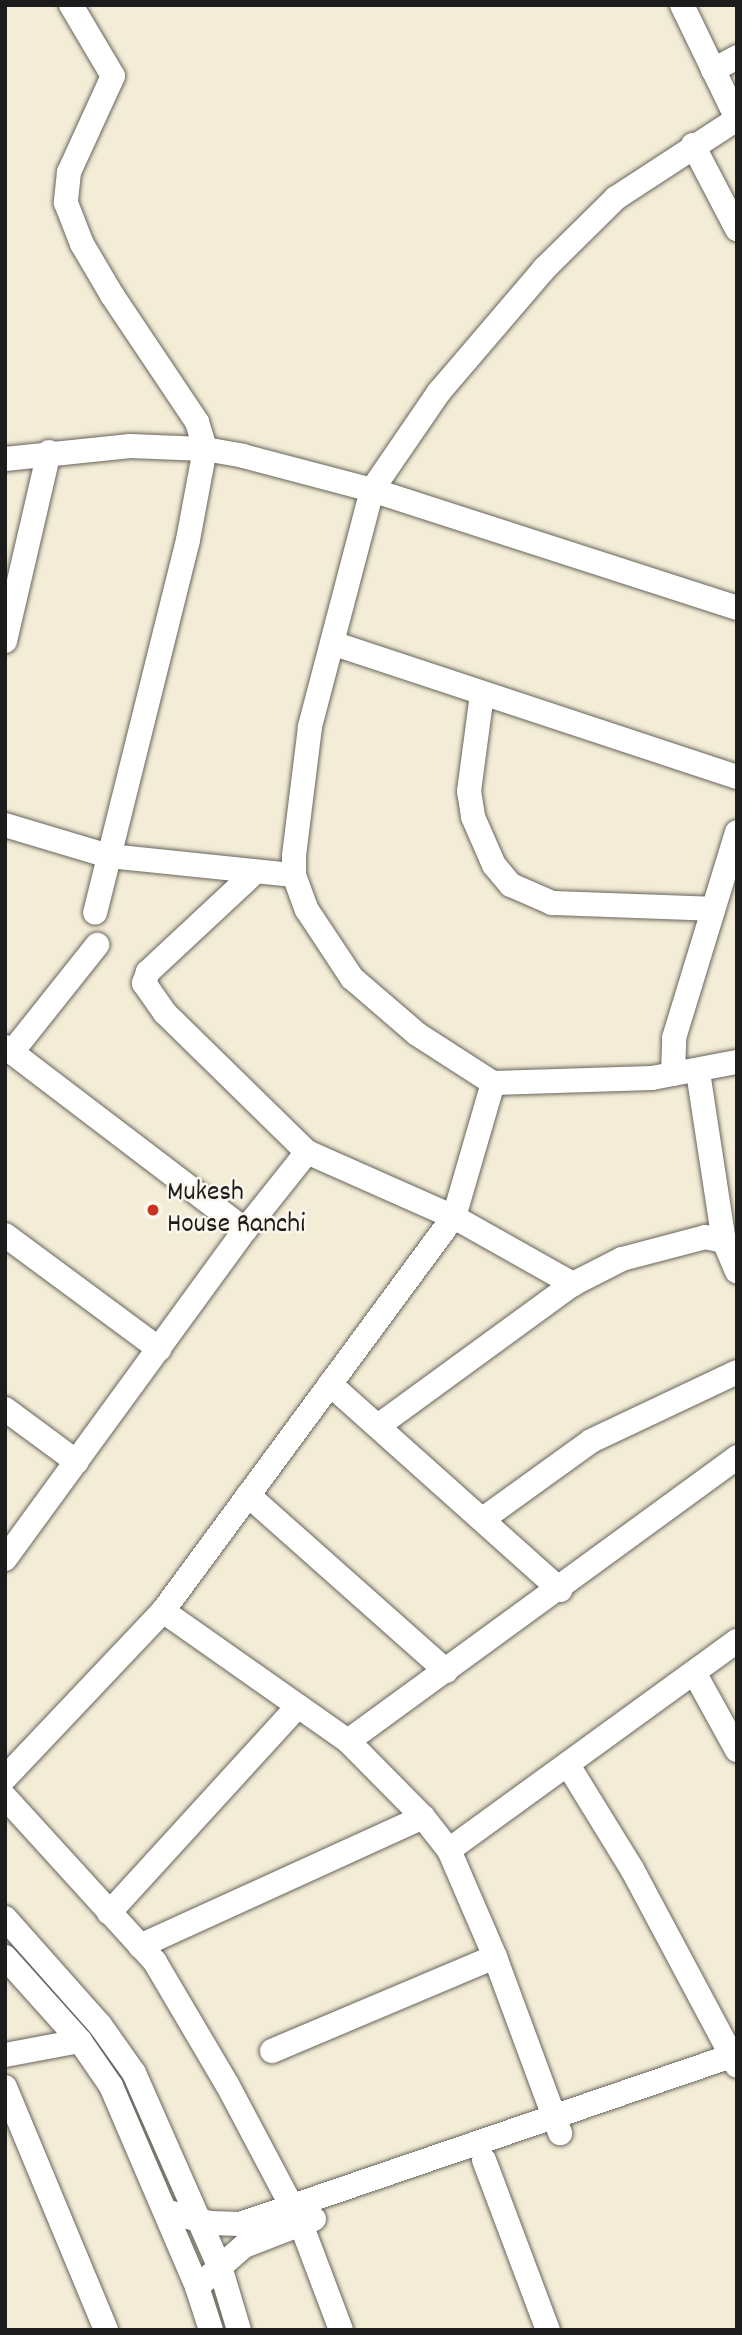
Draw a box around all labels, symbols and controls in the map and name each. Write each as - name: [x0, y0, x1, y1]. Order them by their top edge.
- place label: Mukesh House Ranchi: [167, 1177, 305, 1243]
- marker: Mukesh House Ranchi: [145, 1202, 161, 1218]

